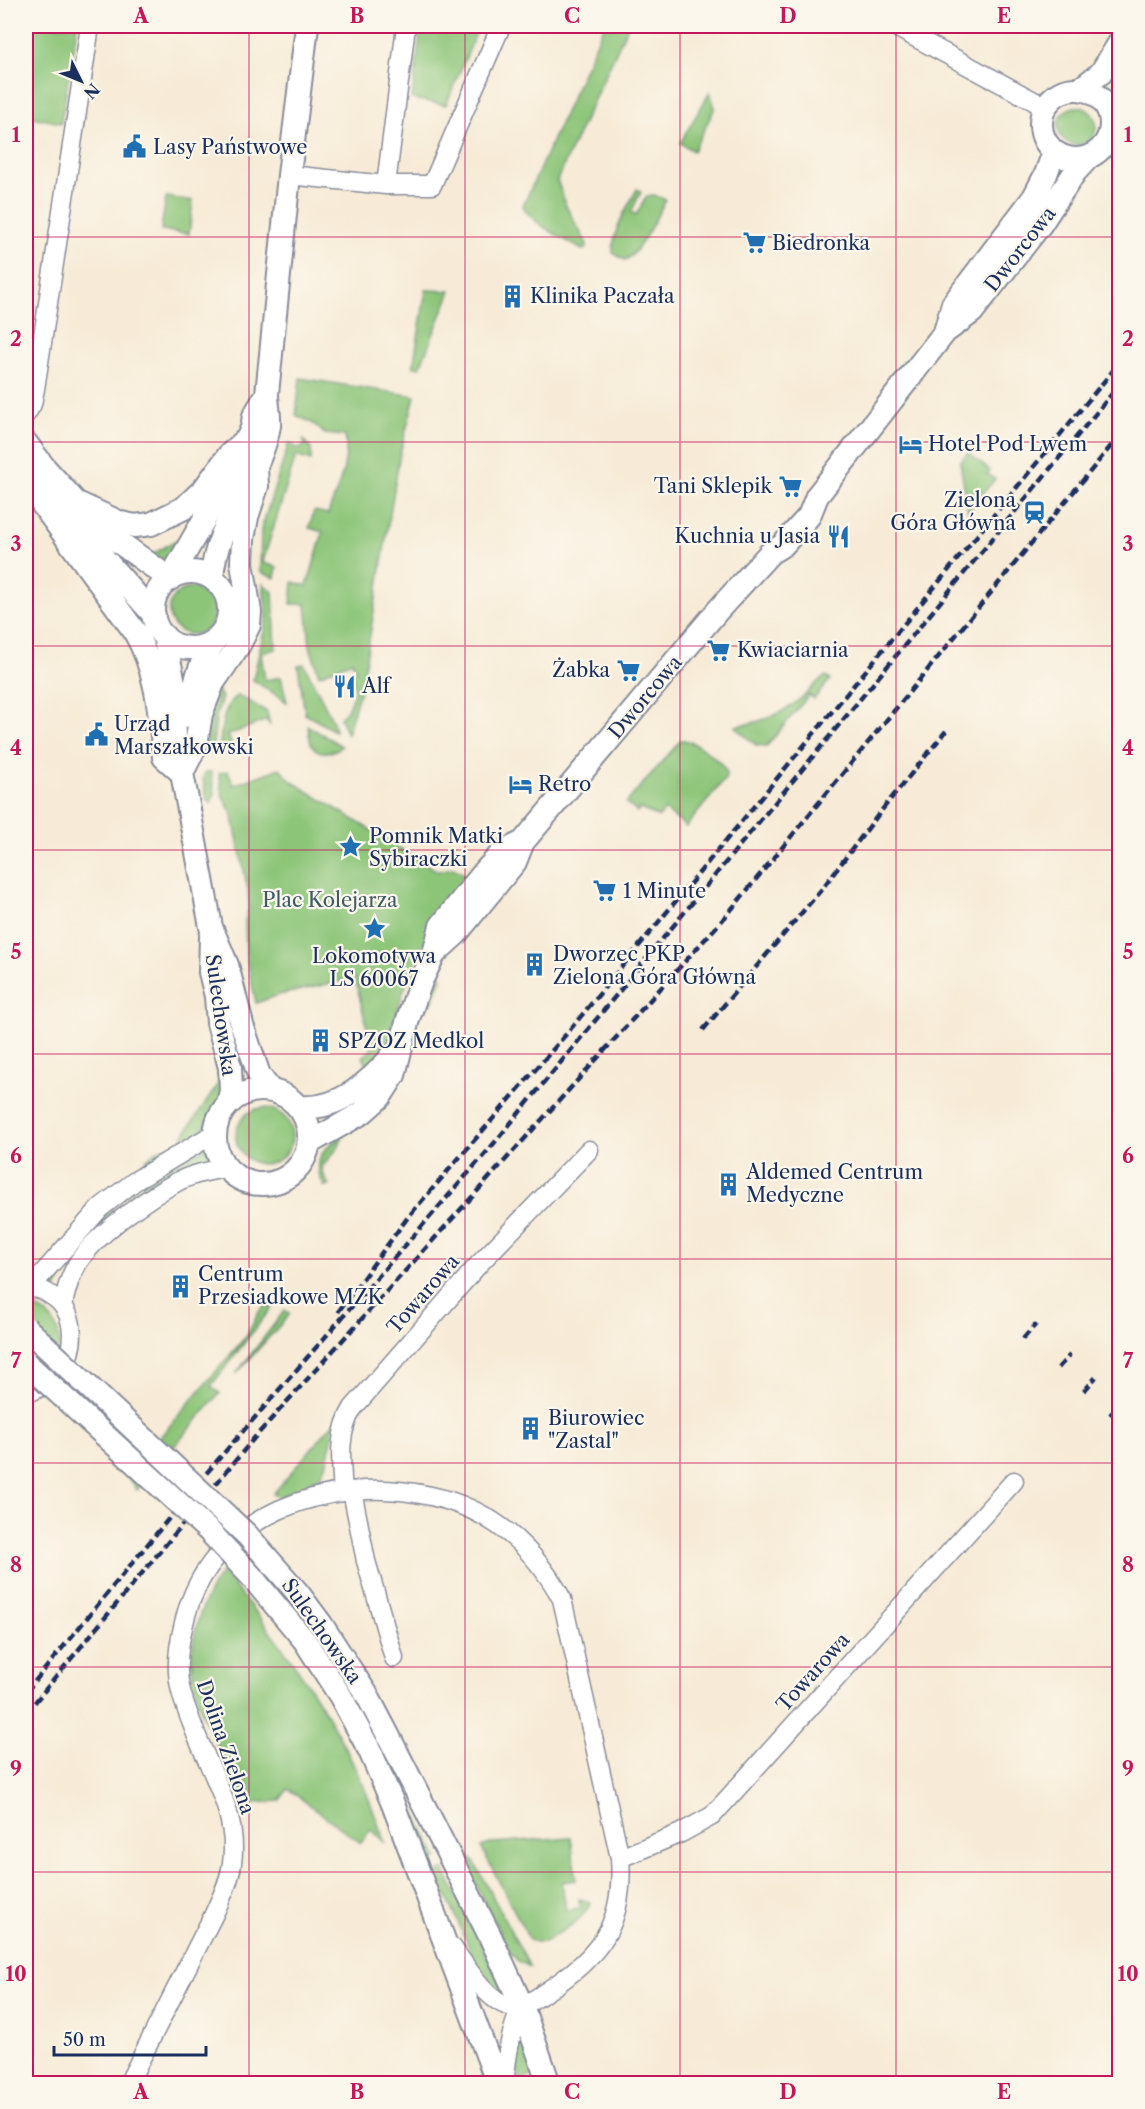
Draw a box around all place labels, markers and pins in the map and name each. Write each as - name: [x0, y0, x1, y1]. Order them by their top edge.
- public building icon: Lasy Państwowe: [122, 134, 148, 160]
- place label: Lasy Państwowe: [153, 135, 307, 159]
- supermarket icon: Biedronka: [741, 230, 767, 256]
- place label: Biedronka: [772, 231, 870, 255]
- building icon: Klinika Paczała: [499, 283, 525, 309]
- place label: Klinika Paczała: [530, 284, 675, 308]
- hotel icon: Hotel Pod Lwem: [897, 431, 923, 457]
- place label: Hotel Pod Lwem: [928, 432, 1087, 456]
- supermarket icon: Tani Sklepik: [777, 473, 803, 499]
- place label: Tani Sklepik: [654, 474, 773, 498]
- place label: Zielona Góra Główna: [890, 488, 1016, 535]
- station icon: Zielona Góra Główna: [1021, 499, 1047, 525]
- restaurant icon: Kuchnia u Jasia: [825, 523, 851, 549]
- place label: Kuchnia u Jasia: [675, 524, 820, 548]
- supermarket icon: Kwiaciarnia: [706, 637, 732, 663]
- place label: Kwiaciarnia: [737, 638, 849, 662]
- place label: Żabka: [552, 657, 610, 682]
- supermarket icon: Żabka: [615, 657, 641, 683]
- restaurant icon: Alf: [331, 673, 357, 699]
- place label: Alf: [361, 674, 393, 698]
- place label: Urząd Marszałkowski: [114, 712, 254, 759]
- public building icon: Urząd Marszałkowski: [83, 722, 109, 748]
- hotel icon: Retro: [507, 771, 533, 797]
- place label: Retro: [538, 772, 591, 796]
- place label: Pomnik Matki Sybiraczki: [369, 824, 503, 871]
- place icon: Pomnik Matki Sybiraczki: [338, 834, 364, 860]
- supermarket icon: 1 Minute: [592, 878, 618, 904]
- place label: 1 Minute: [623, 879, 706, 903]
- place icon: Lokomotywa LS 60067: [361, 915, 387, 941]
- place label: Dworzec PKP Zielona Góra Główna: [553, 942, 756, 989]
- place label: Lokomotywa LS 60067: [312, 944, 436, 991]
- building icon: Dworzec PKP Zielona Góra Główna: [522, 952, 548, 978]
- building icon: SPZOZ Medkol: [307, 1028, 333, 1054]
- place label: SPZOZ Medkol: [338, 1029, 484, 1053]
- place label: Aldemed Centrum Medyczne: [745, 1160, 923, 1207]
- building icon: Aldemed Centrum Medyczne: [715, 1171, 741, 1197]
- place label: Centrum Przesiadkowe MZK: [198, 1262, 384, 1309]
- building icon: Centrum Przesiadkowe MZK: [167, 1273, 193, 1299]
- place label: Biurowiec "Zastal": [548, 1406, 645, 1453]
- building icon: Biurowiec "Zastal": [517, 1416, 543, 1442]

